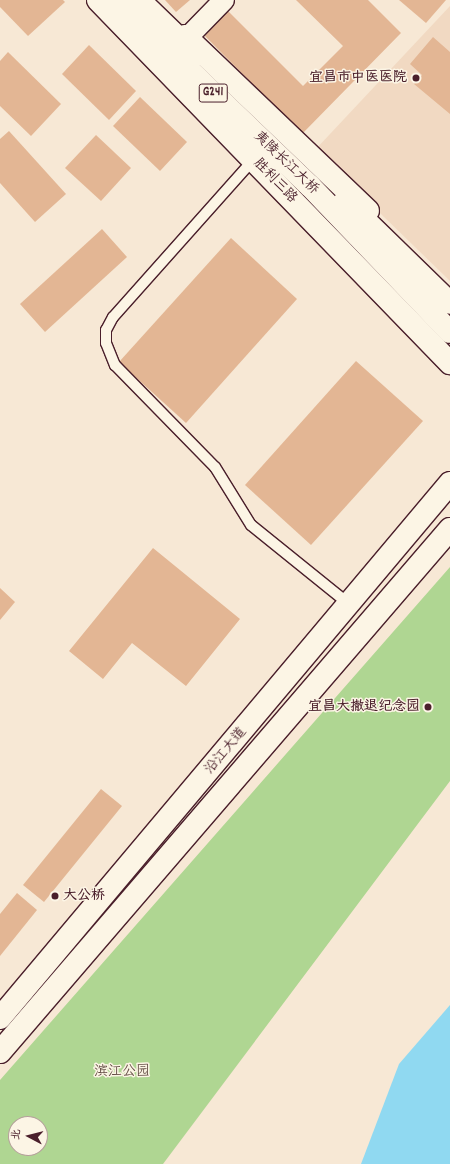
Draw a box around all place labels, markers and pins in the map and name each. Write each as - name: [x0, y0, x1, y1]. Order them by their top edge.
- place label: 宜昌市中医医院: [309, 70, 407, 86]
- marker: 宜昌市中医医院: [410, 72, 422, 84]
- place label: 宜昌大撤退纪念园: [308, 699, 420, 715]
- marker: 宜昌大撤退纪念园: [423, 702, 433, 712]
- place label: 大公桥: [63, 888, 105, 904]
- marker: 大公桥: [50, 891, 60, 901]

